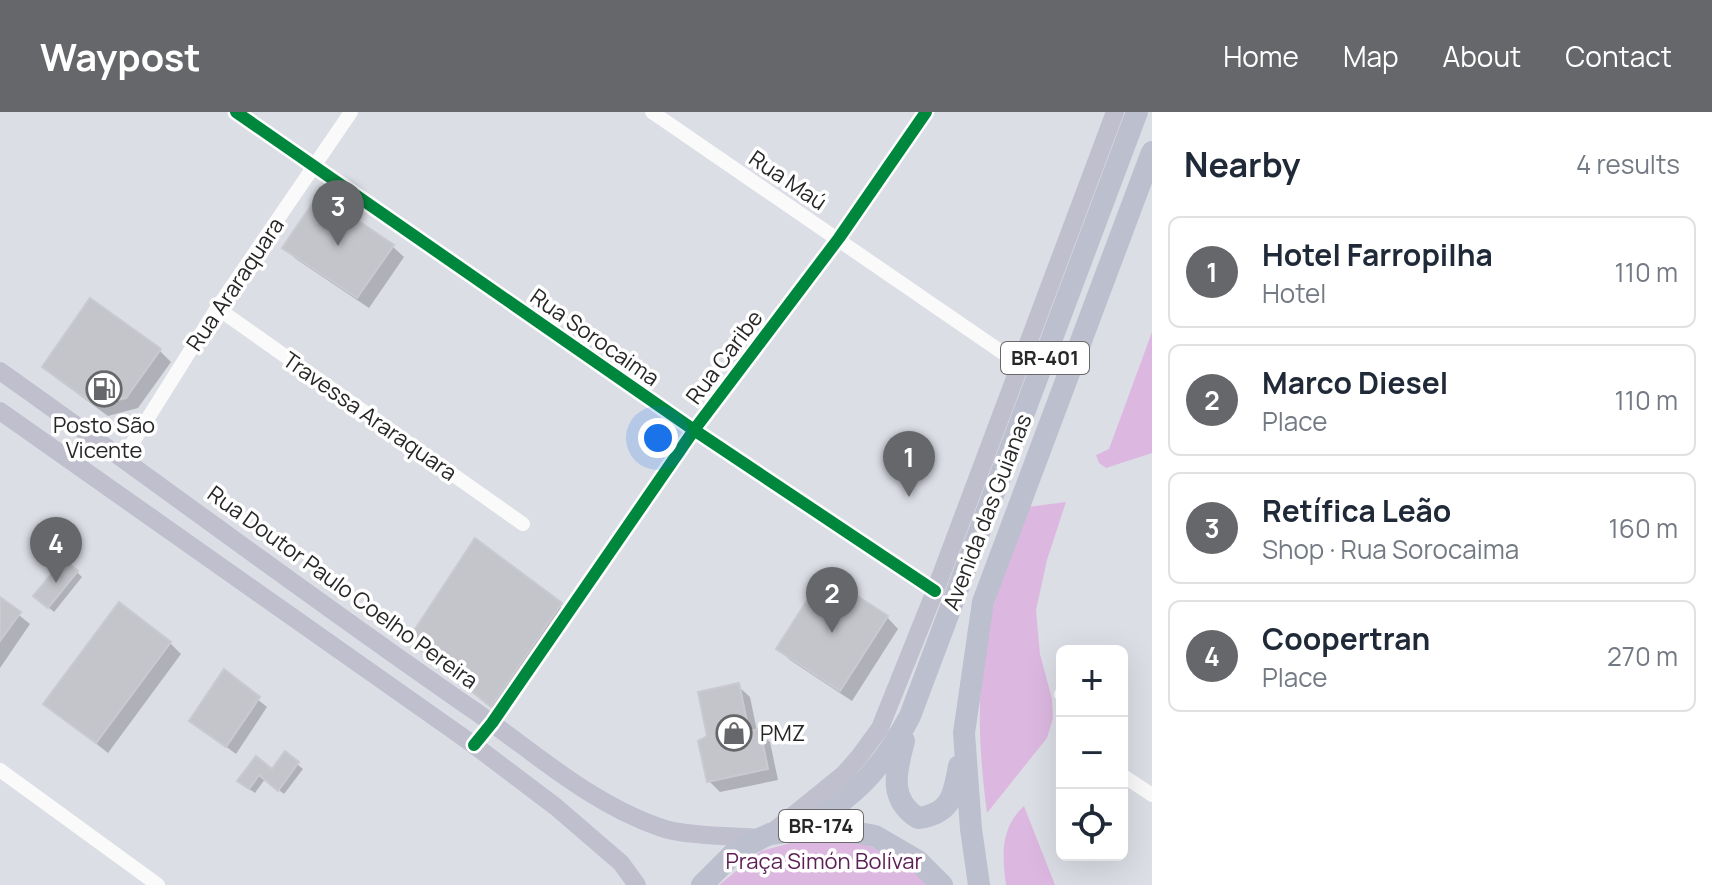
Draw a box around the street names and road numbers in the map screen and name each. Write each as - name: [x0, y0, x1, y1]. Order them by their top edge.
- street label: Rua Maú: [743, 143, 833, 217]
- street label: Rua Araraquara: [179, 211, 291, 357]
- street label: Rua Sorocaima: [524, 281, 666, 393]
- street label: Rua Caribe: [679, 304, 769, 410]
- road number: BR-401: [1001, 342, 1089, 374]
- street label: Travessa Araraquara: [277, 345, 463, 487]
- street label: Avenida das Guianas: [936, 409, 1038, 615]
- street label: Rua Doutor Paulo Coelho Pereira: [202, 479, 484, 695]
- road number: BR-174: [779, 810, 863, 842]

